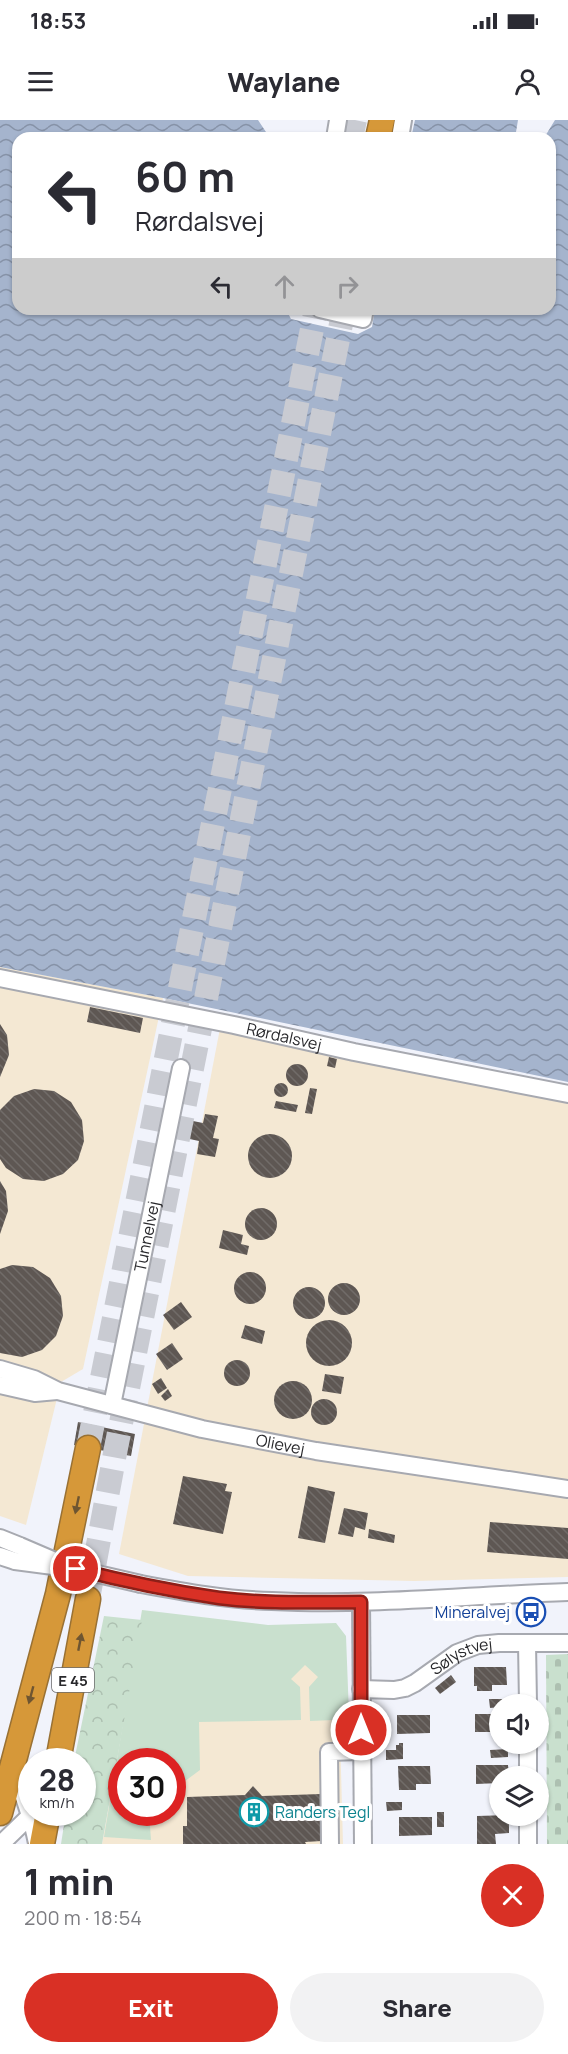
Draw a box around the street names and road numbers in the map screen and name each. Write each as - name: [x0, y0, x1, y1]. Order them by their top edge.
- street label: Rørdalsvej: [244, 1017, 324, 1055]
- street label: Tunnelvej: [129, 1199, 164, 1274]
- street label: Olievej: [254, 1429, 307, 1460]
- street label: Sølystvej: [426, 1633, 493, 1680]
- road number: E 45: [52, 1668, 94, 1692]

